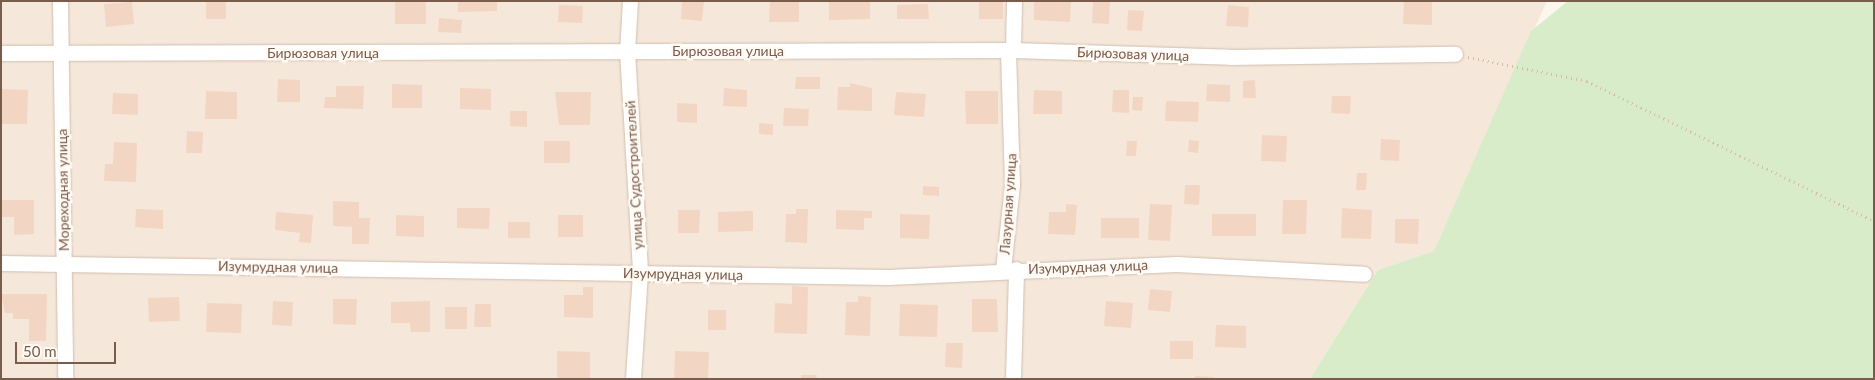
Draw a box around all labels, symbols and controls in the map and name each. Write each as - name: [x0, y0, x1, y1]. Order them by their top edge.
- street label: Бирюзовая улица: [672, 43, 784, 59]
- street label: Бирюзовая улица: [1077, 44, 1189, 64]
- street label: Бирюзовая улица: [267, 45, 379, 61]
- street label: улица Судостроителей: [622, 100, 646, 250]
- street label: Мореходная улица: [54, 129, 72, 251]
- street label: Лазурная улица: [996, 153, 1020, 255]
- street label: Изумрудная улица: [1028, 257, 1148, 277]
- street label: Изумрудная улица: [218, 258, 338, 276]
- street label: Изумрудная улица: [623, 265, 743, 283]
- scale bar: [18, 332, 119, 364]
- text: 50 m: [23, 342, 57, 360]

